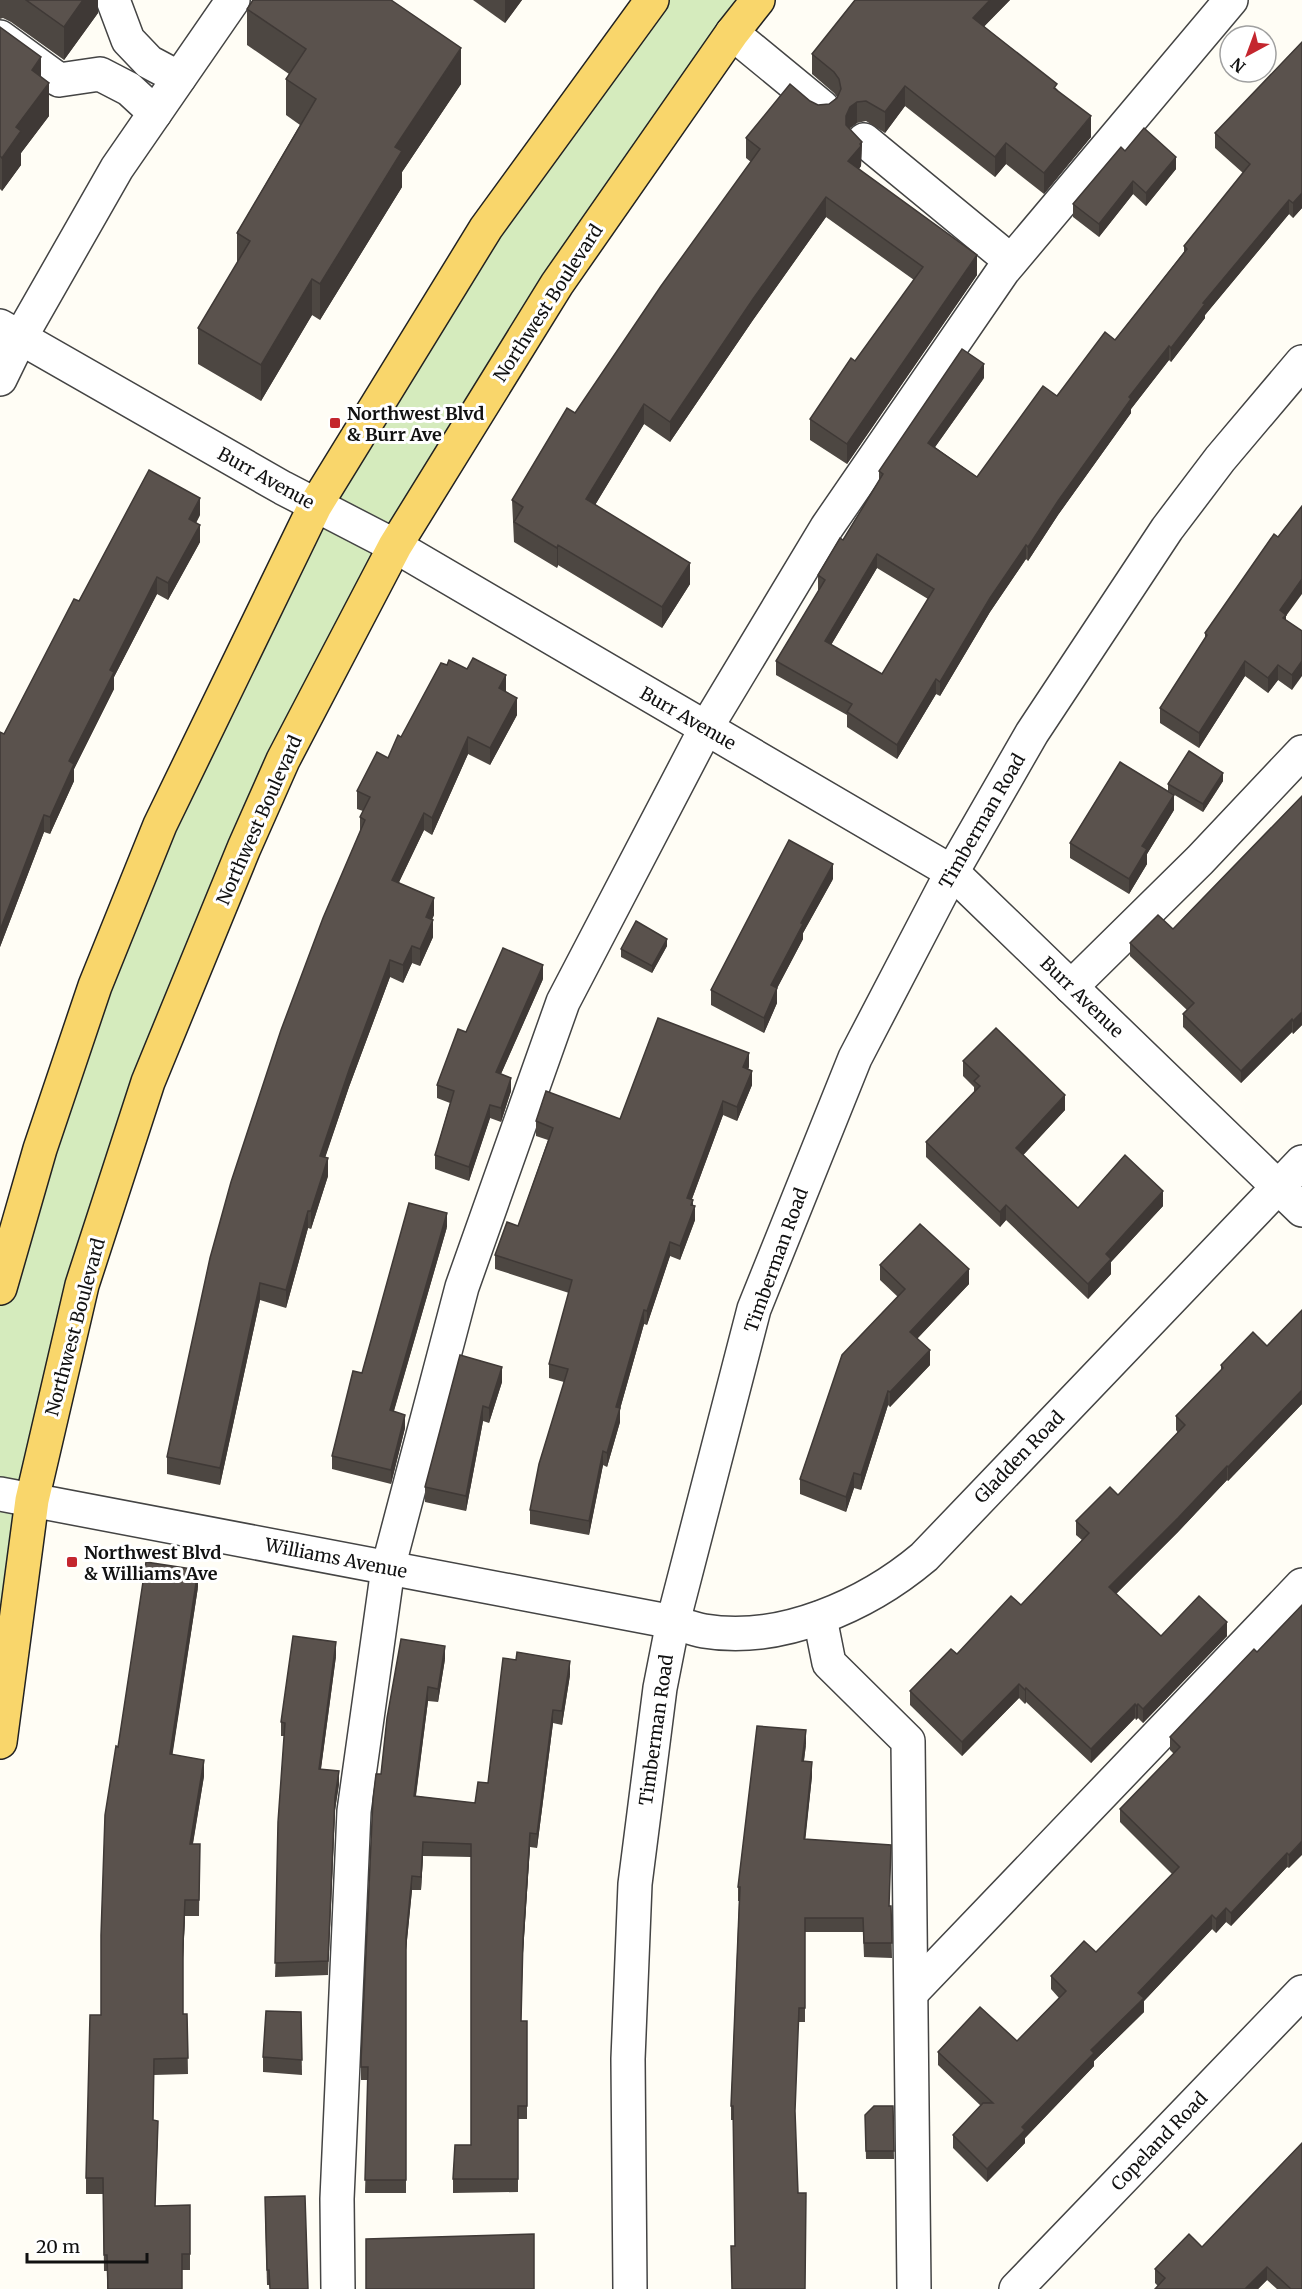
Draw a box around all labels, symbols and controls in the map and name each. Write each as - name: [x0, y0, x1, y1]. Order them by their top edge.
- north arrow: [1218, 24, 1278, 84]
- text: N: [1227, 53, 1249, 77]
- street label: Northwest Boulevard: [488, 220, 608, 386]
- place label: Northwest Blvd & Burr Ave: [347, 402, 485, 446]
- marker: Northwest Blvd & Burr Ave: [328, 416, 342, 430]
- street label: Burr Avenue: [214, 442, 318, 514]
- street label: Burr Avenue: [636, 681, 740, 755]
- street label: Northwest Boulevard: [211, 732, 307, 908]
- street label: Timberman Road: [934, 749, 1030, 893]
- street label: Burr Avenue: [1036, 952, 1128, 1042]
- street label: Timberman Road: [739, 1184, 813, 1335]
- street label: Northwest Boulevard: [40, 1235, 110, 1418]
- street label: Gladden Road: [969, 1406, 1069, 1508]
- street label: Williams Avenue: [262, 1533, 409, 1583]
- place label: Northwest Blvd & Williams Ave: [84, 1541, 222, 1585]
- marker: Northwest Blvd & Williams Ave: [65, 1555, 79, 1569]
- street label: Timberman Road: [634, 1653, 678, 1807]
- street label: Copeland Road: [1106, 2087, 1212, 2195]
- scale bar: [27, 2226, 147, 2264]
- text: 20 m: [36, 2235, 80, 2258]

